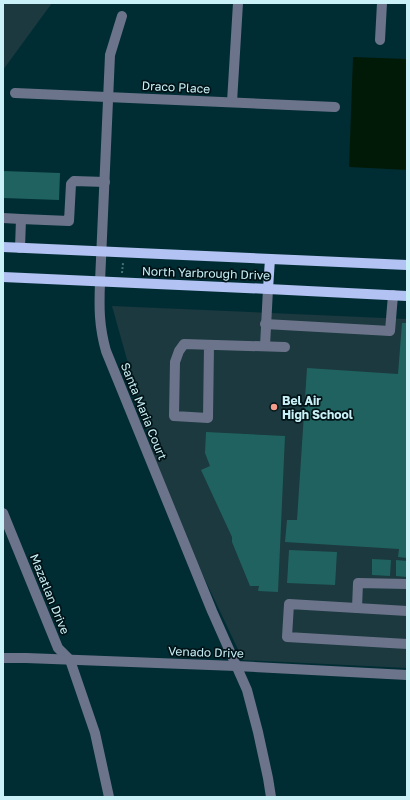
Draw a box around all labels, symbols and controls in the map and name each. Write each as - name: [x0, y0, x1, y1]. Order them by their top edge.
- street label: Draco Place: [141, 78, 211, 96]
- street label: North Yarbrough Drive: [142, 263, 271, 283]
- street label: Santa Maria Court: [118, 360, 170, 462]
- place label: Bel Air High School: [282, 393, 353, 422]
- marker: Bel Air High School: [269, 402, 279, 412]
- street label: Mazatlan Drive: [27, 552, 73, 636]
- street label: Venado Drive: [168, 643, 244, 661]

